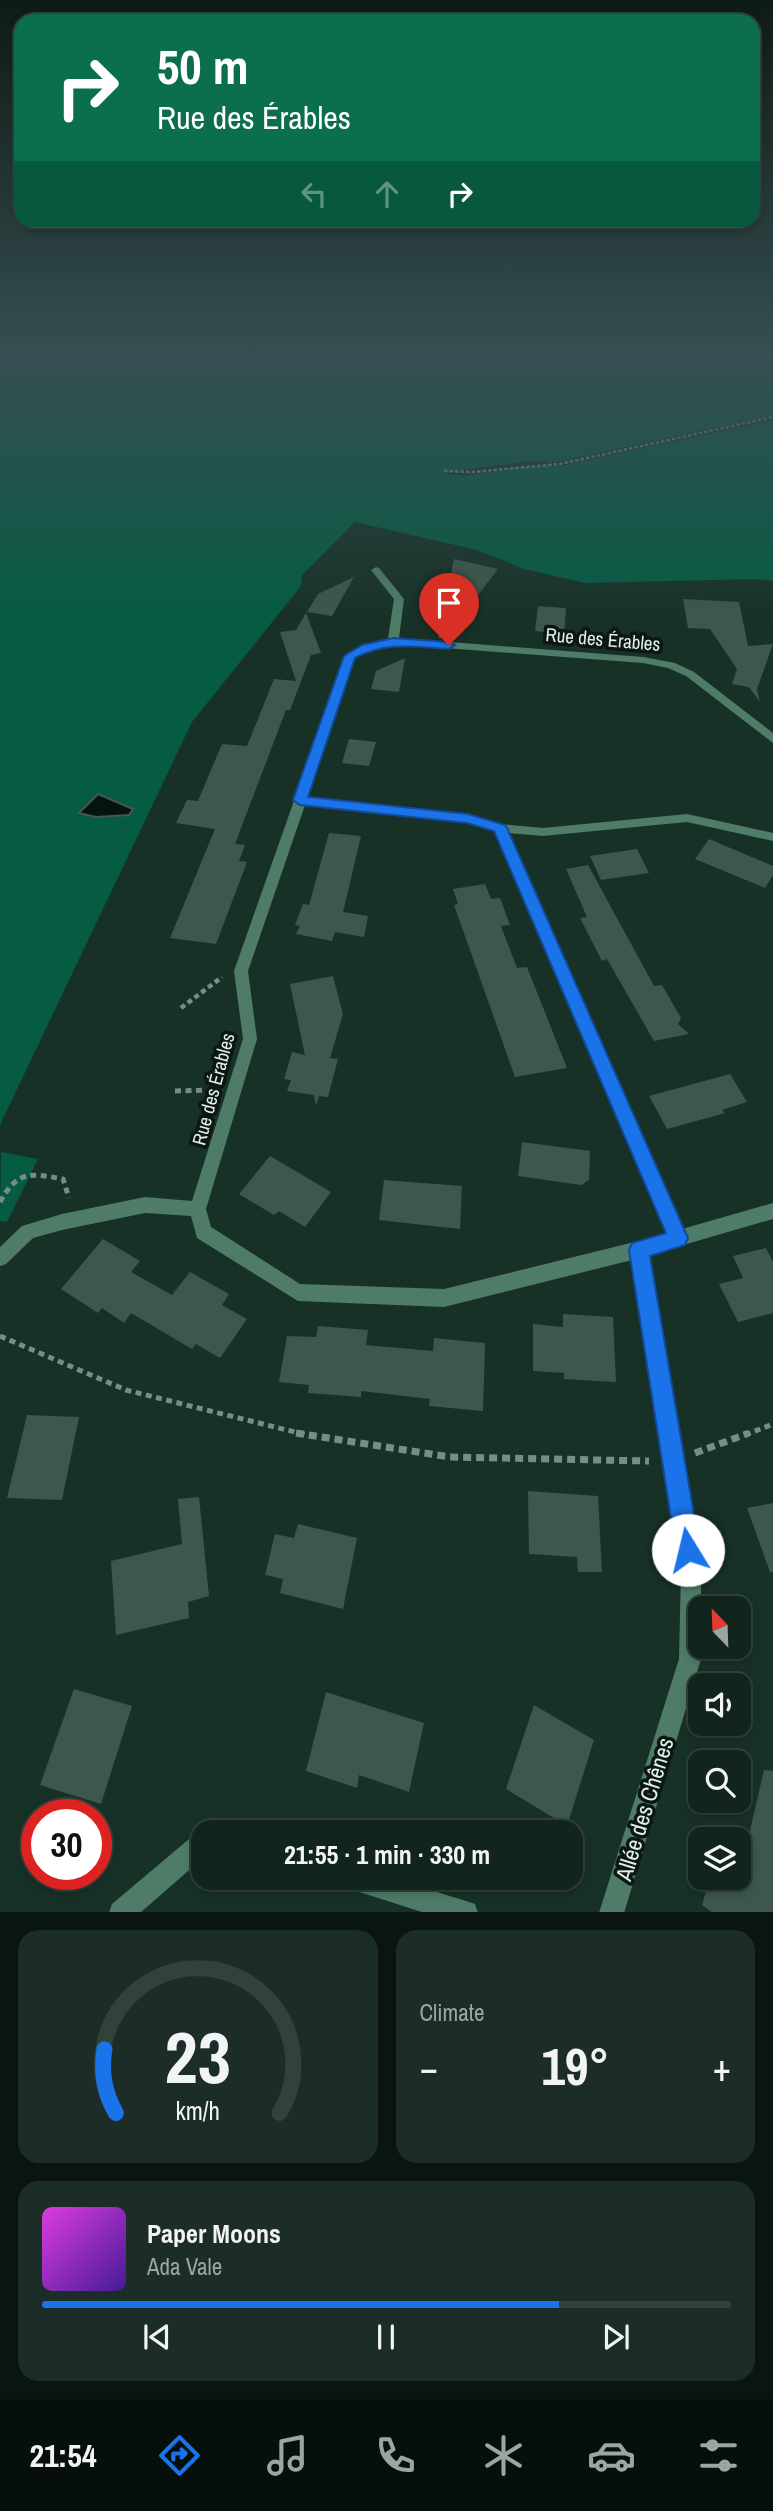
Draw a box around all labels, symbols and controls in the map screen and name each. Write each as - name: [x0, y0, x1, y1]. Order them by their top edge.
- text: 50 m: [157, 33, 249, 99]
- icon: right: [42, 42, 133, 133]
- text: Rue des Érables: [157, 96, 351, 139]
- icon: left: [295, 175, 333, 213]
- icon: ahead: [368, 175, 406, 213]
- icon: right: [441, 175, 479, 213]
- pin: [419, 573, 479, 645]
- icon: arrive: [430, 584, 468, 622]
- street label: Rue des Érables: [544, 621, 662, 657]
- street label: Rue des Érables: [186, 1030, 241, 1148]
- position arrow: [651, 1513, 725, 1587]
- north arrow: [688, 1596, 751, 1659]
- map controls: [688, 1596, 751, 1890]
- button: sound: [688, 1673, 751, 1736]
- street label: Allée des Chênes: [607, 1734, 680, 1885]
- button: search: [688, 1750, 751, 1813]
- speed limit sign: 30: [21, 1799, 112, 1890]
- button: layers: [688, 1827, 751, 1890]
- text: 21:55 · 1 min · 330 m: [284, 1837, 490, 1872]
- text: Climate: [420, 1997, 484, 2028]
- text: 23: [165, 2008, 231, 2106]
- text: 19°: [541, 2031, 609, 2101]
- text: −: [420, 2042, 438, 2093]
- text: +: [713, 2042, 731, 2093]
- text: km/h: [176, 2093, 220, 2127]
- text: Paper Moons: [147, 2216, 281, 2251]
- text: Ada Vale: [147, 2251, 222, 2282]
- icon: previous: [138, 2318, 176, 2356]
- icon: pause: [367, 2318, 405, 2356]
- icon: next: [597, 2318, 635, 2356]
- icon: directions: [155, 2431, 204, 2480]
- icon: music: [263, 2431, 312, 2480]
- icon: phone: [371, 2431, 420, 2480]
- icon: climate: [479, 2431, 528, 2480]
- icon: car: [587, 2431, 636, 2480]
- icon: filters: [694, 2431, 743, 2480]
- text: 21:54: [29, 2434, 97, 2477]

